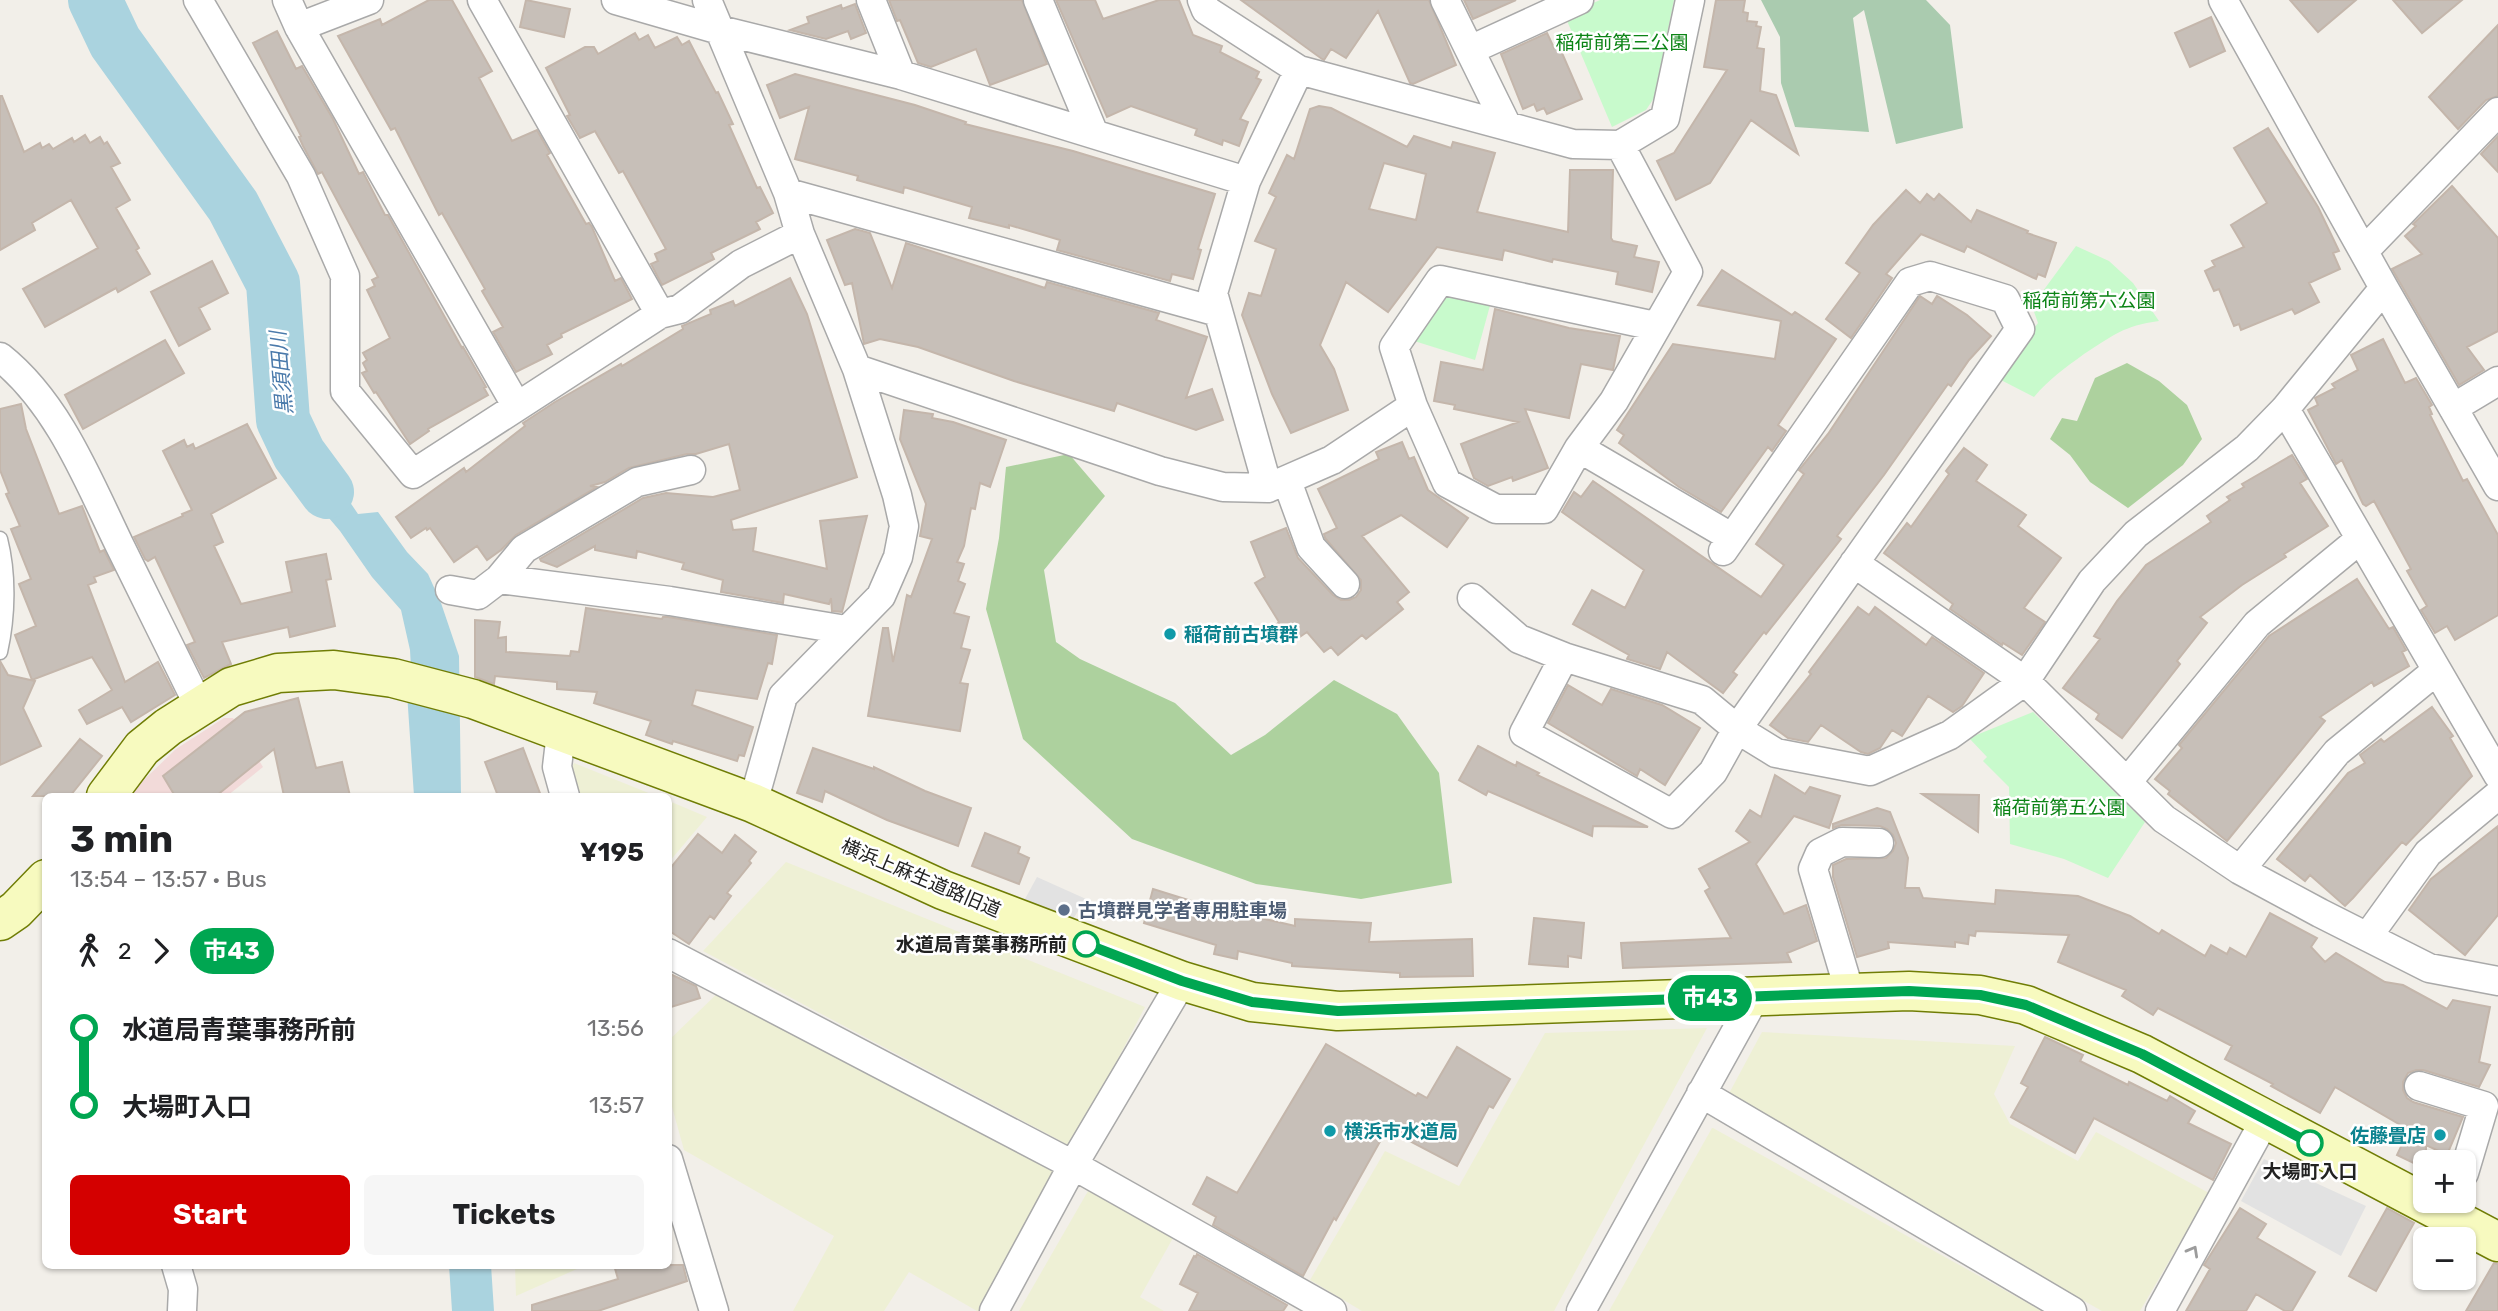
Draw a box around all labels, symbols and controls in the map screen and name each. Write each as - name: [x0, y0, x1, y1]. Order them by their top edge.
- park label: 稲荷前第三公園: [1555, 31, 1689, 54]
- park label: 稲荷前第六公園: [2022, 289, 2156, 312]
- water label: 黒須田川: [265, 328, 297, 416]
- place label: 稲荷前古墳群: [1184, 623, 1298, 646]
- marker: 稲荷前古墳群: [1162, 626, 1178, 642]
- park label: 稲荷前第五公園: [1992, 796, 2126, 819]
- text: 3 min: [70, 816, 173, 862]
- street label: 横浜上麻生道路旧道: [838, 834, 1004, 922]
- text: ¥195: [580, 837, 644, 868]
- text: 13:54 – 13:57 · Bus: [70, 865, 267, 893]
- place label: 古墳群見学者専用駐車場: [1078, 899, 1287, 922]
- marker: 古墳群見学者専用駐車場: [1056, 902, 1072, 918]
- marker: 水道局青葉事務所前: [1073, 931, 1099, 957]
- icon: walk: [70, 932, 108, 970]
- icon: forward: [142, 932, 180, 970]
- place label: 水道局青葉事務所前: [896, 933, 1067, 956]
- text: 2: [118, 937, 132, 965]
- text: 市43: [204, 937, 260, 965]
- line badge: 市43: [1670, 975, 1750, 1021]
- text: 市43: [1682, 984, 1738, 1012]
- text: 13:56: [587, 1014, 644, 1042]
- text: 水道局青葉事務所前: [122, 1015, 356, 1046]
- text: 13:57: [589, 1091, 644, 1119]
- text: 大場町入口: [122, 1092, 252, 1123]
- place label: 横浜市水道局: [1344, 1120, 1458, 1143]
- marker: 横浜市水道局: [1322, 1123, 1338, 1139]
- place label: 佐藤畳店: [2350, 1124, 2426, 1147]
- marker: 佐藤畳店: [2432, 1127, 2448, 1143]
- marker: 大場町入口: [2297, 1130, 2323, 1156]
- map controls: [2413, 1150, 2476, 1290]
- button: +: [2413, 1150, 2476, 1213]
- place label: 大場町入口: [2262, 1160, 2358, 1183]
- button: Start: [70, 1175, 350, 1255]
- button: Tickets: [364, 1175, 644, 1255]
- button: −: [2413, 1227, 2476, 1290]
- one-way arrow: [2185, 1246, 2198, 1258]

